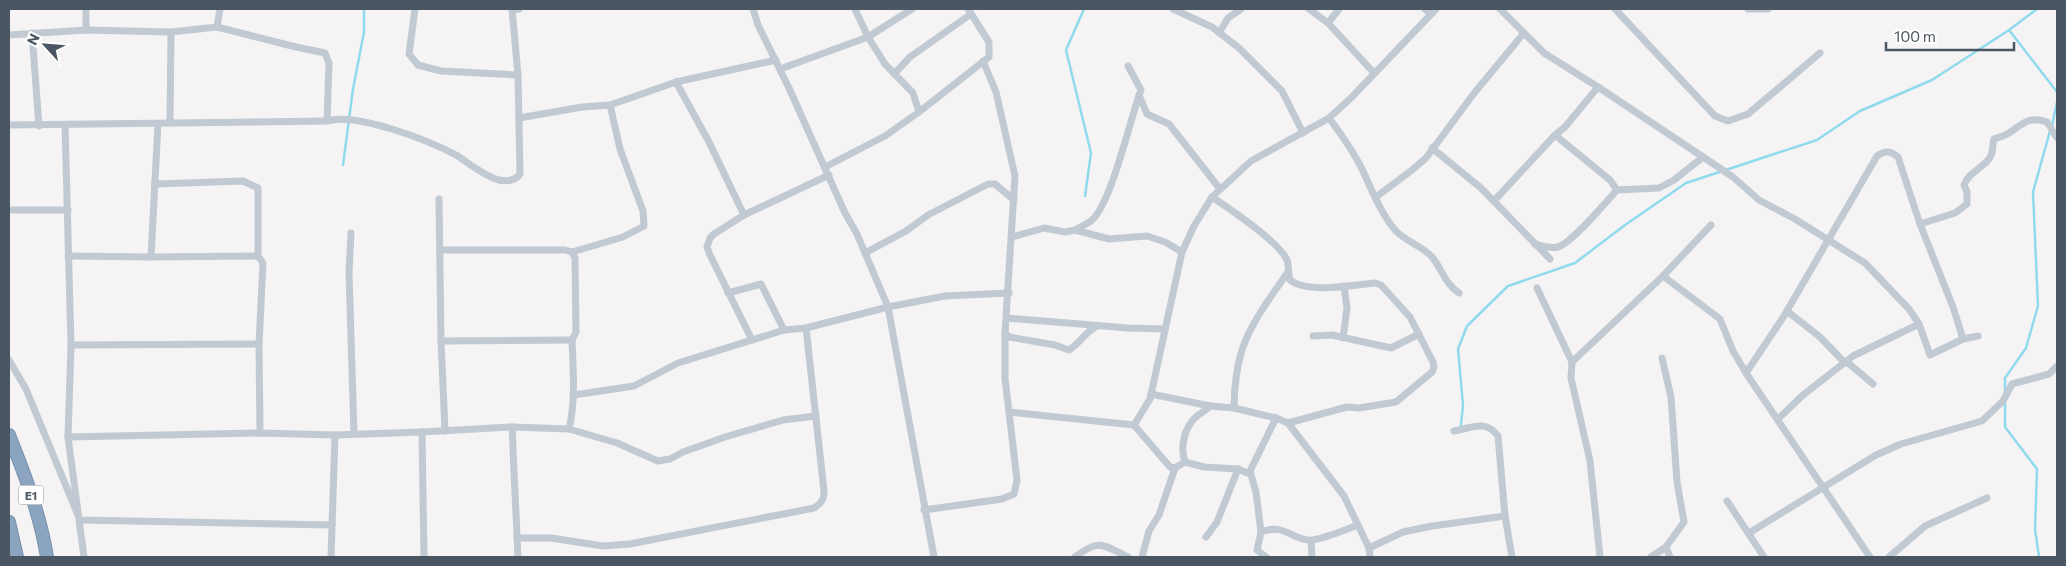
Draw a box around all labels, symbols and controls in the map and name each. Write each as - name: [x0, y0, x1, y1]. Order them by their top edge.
- north arrow: [20, 20, 70, 70]
- scale bar: [1886, 20, 2014, 52]
- text: 100 m: [1894, 27, 1936, 45]
- text: N: [23, 31, 43, 48]
- road number: E1: [18, 486, 44, 504]

